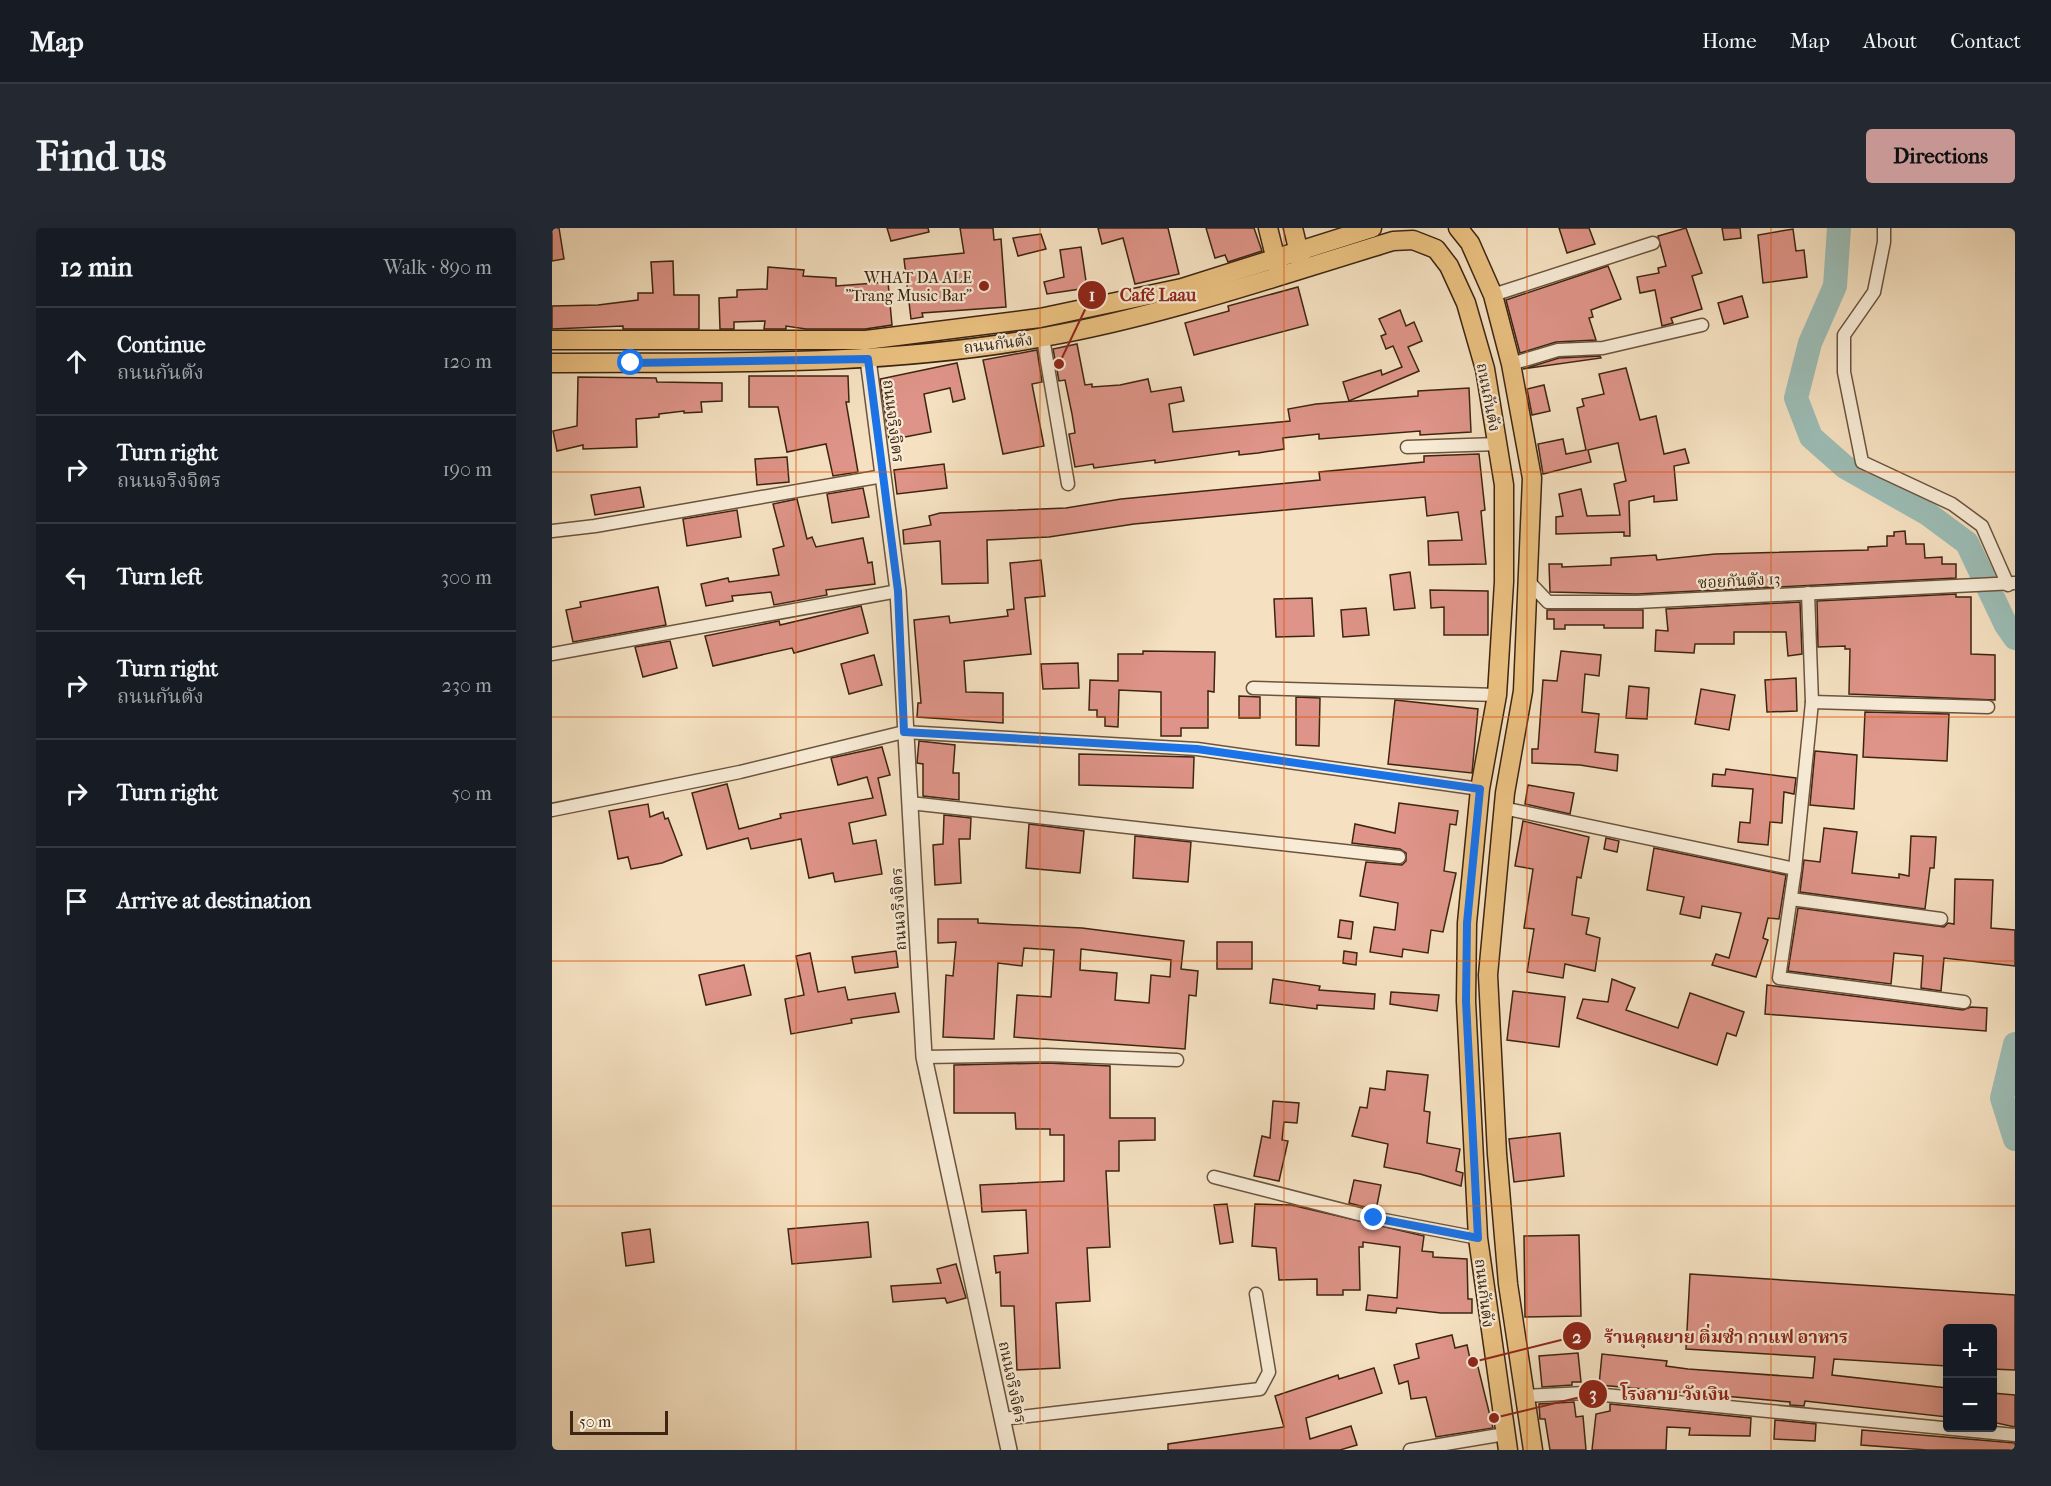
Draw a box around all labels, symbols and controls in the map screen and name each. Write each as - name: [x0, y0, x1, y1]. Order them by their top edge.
- text: Map: [30, 25, 84, 58]
- text: Home: [1702, 29, 1757, 53]
- text: Map: [1790, 29, 1830, 53]
- text: About: [1863, 29, 1917, 53]
- text: Contact: [1950, 29, 2021, 53]
- button: Directions: [1866, 129, 2015, 183]
- text: Find us: [36, 132, 166, 181]
- text: 12 min: [60, 252, 133, 283]
- text: Walk · 890 m: [384, 256, 492, 279]
- place label: WHAT DA ALE "Trang Music Bar": [845, 268, 972, 305]
- callout: Café Laau: [1077, 277, 1208, 313]
- marker: WHAT DA ALE "Trang Music Bar": [977, 279, 991, 293]
- text: 1: [1089, 285, 1095, 306]
- text: Café Laau: [1120, 285, 1197, 306]
- street label: ถนนกันตัง: [962, 330, 1034, 357]
- text: Continue: [117, 332, 206, 358]
- icon: ahead: [60, 345, 93, 378]
- route start: [617, 349, 643, 375]
- text: 120 m: [443, 350, 492, 373]
- text: ถนนกันตัง: [117, 361, 204, 384]
- street label: ถนนกันตัง: [1473, 361, 1504, 433]
- street label: ถนนจริงจิตร: [879, 379, 908, 464]
- text: Turn right: [117, 440, 218, 466]
- icon: right: [60, 453, 93, 486]
- text: 190 m: [442, 458, 492, 481]
- text: ถนนจริงจิตร: [117, 469, 221, 492]
- icon: left: [60, 561, 93, 594]
- text: Turn left: [117, 564, 203, 590]
- text: 300 m: [441, 566, 492, 589]
- street label: ซอยกันตัง 13: [1697, 569, 1781, 592]
- text: Turn right: [117, 656, 218, 682]
- icon: right: [60, 669, 93, 702]
- text: 230 m: [442, 674, 492, 697]
- text: ถนนกันตัง: [117, 685, 204, 708]
- icon: right: [60, 777, 93, 810]
- text: Turn right: [117, 780, 218, 806]
- text: 50 m: [451, 782, 492, 805]
- street label: ถนนจริงจิตร: [887, 867, 910, 951]
- icon: arrive: [60, 885, 93, 918]
- text: Arrive at destination: [117, 888, 311, 914]
- route end: [1360, 1204, 1386, 1230]
- street label: ถนนกันตัง: [1471, 1257, 1498, 1329]
- callout: ร้านคุณยาย ติ่มซำ กาแฟ อาหาร: [1562, 1318, 1860, 1354]
- text: ร้านคุณยาย ติ่มซำ กาแฟ อาหาร: [1604, 1323, 1848, 1349]
- map controls: [1943, 1324, 1997, 1432]
- button: +: [1943, 1324, 1997, 1378]
- text: 2: [1572, 1327, 1582, 1348]
- street label: ถนนจริงจิตร: [995, 1339, 1030, 1425]
- callout: โรงลาบ วังเงิน: [1578, 1376, 1741, 1412]
- button: −: [1943, 1378, 1997, 1432]
- text: โรงลาบ วังเงิน: [1619, 1382, 1730, 1405]
- text: 3: [1589, 1384, 1597, 1405]
- scale bar: [570, 1408, 668, 1436]
- text: 50 m: [579, 1412, 611, 1431]

